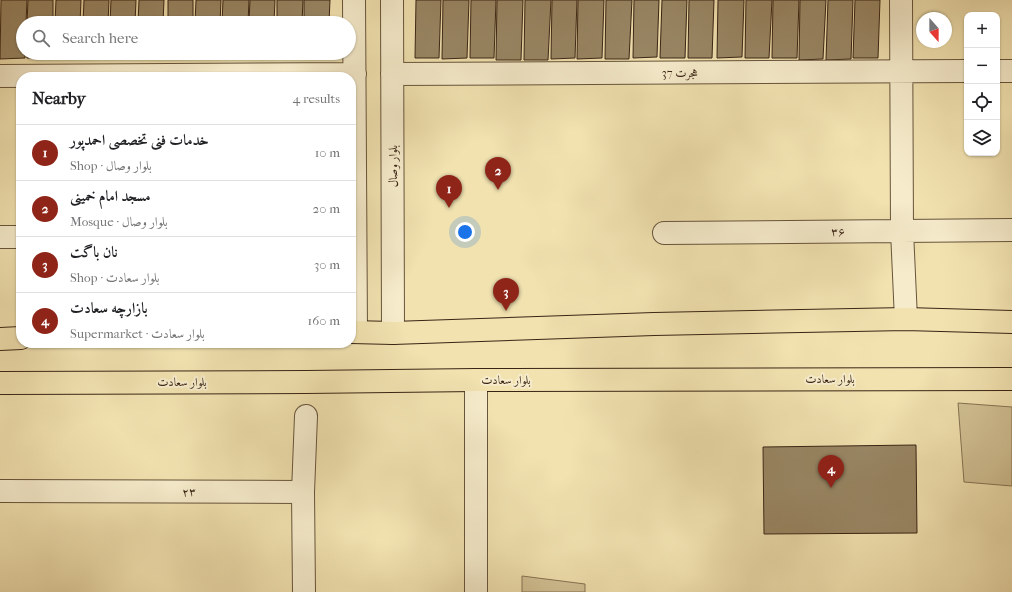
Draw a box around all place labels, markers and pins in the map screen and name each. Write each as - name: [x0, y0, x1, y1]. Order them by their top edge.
- pin: 2: [485, 157, 511, 190]
- pin: 1: [436, 175, 462, 208]
- pin: 3: [493, 278, 519, 311]
- pin: 4: [818, 455, 844, 488]

